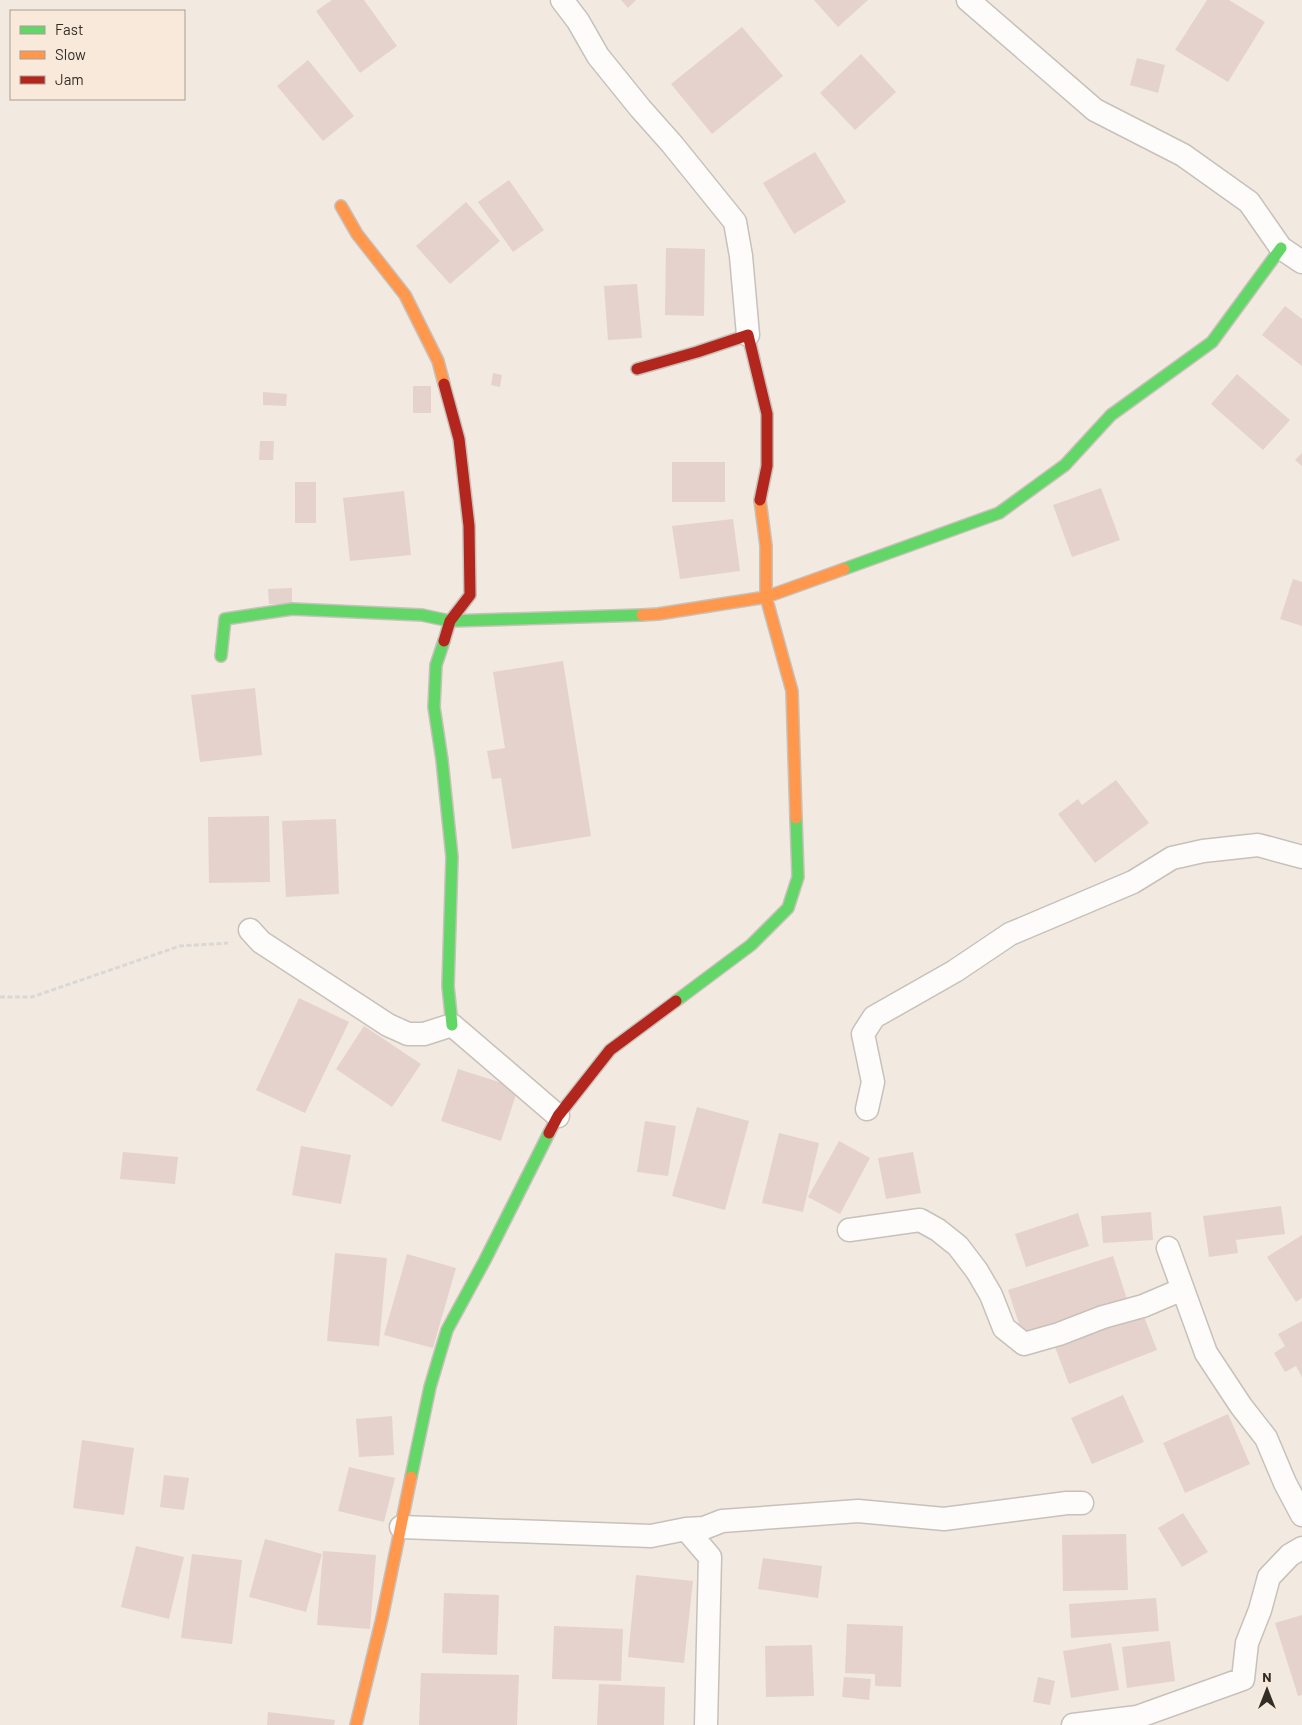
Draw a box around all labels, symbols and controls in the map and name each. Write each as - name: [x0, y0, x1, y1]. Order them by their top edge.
- legend: [10, 10, 185, 100]
- text: Fast: [55, 20, 83, 38]
- text: Slow: [55, 45, 86, 63]
- text: Jam: [55, 70, 84, 88]
- north arrow: [1242, 1665, 1292, 1715]
- text: N: [1262, 1668, 1272, 1685]

